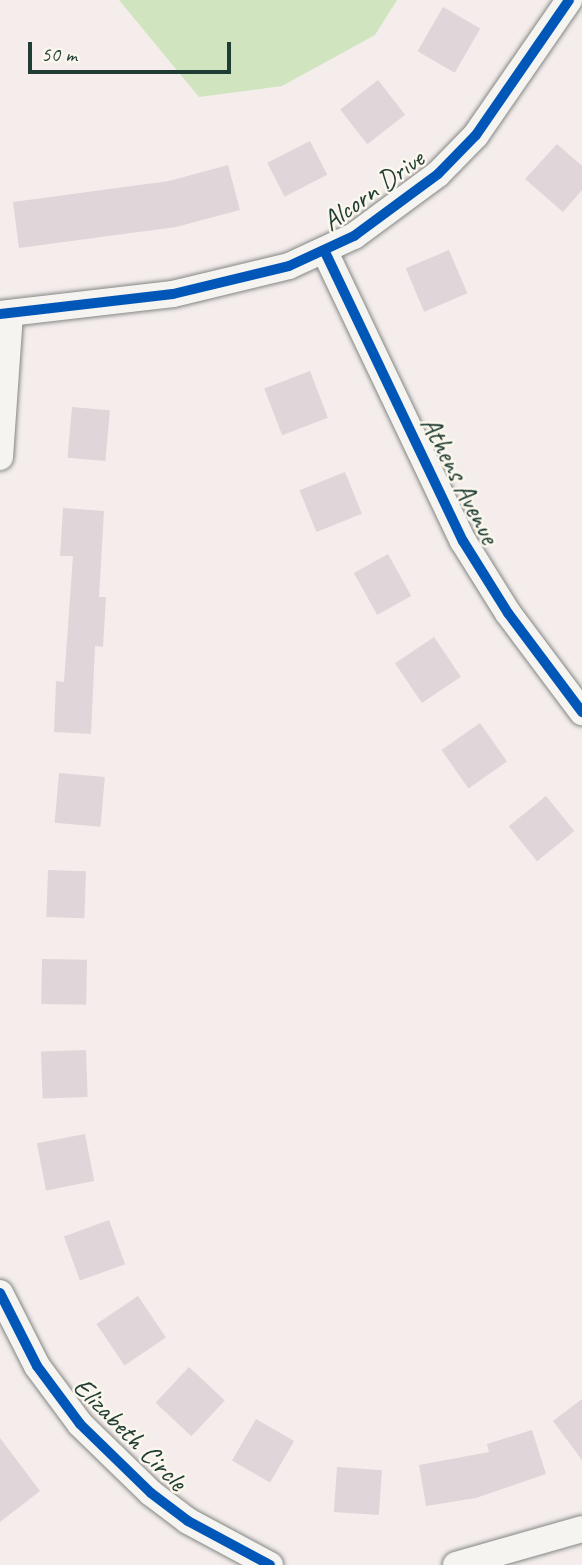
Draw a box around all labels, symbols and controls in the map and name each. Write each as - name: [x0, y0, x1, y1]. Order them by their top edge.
- scale bar: [32, 28, 234, 72]
- text: 50 m: [41, 41, 77, 67]
- street label: Alcorn Drive: [315, 142, 431, 238]
- street label: Athens Avenue: [414, 411, 506, 549]
- street label: Elizabeth Circle: [66, 1370, 194, 1498]

